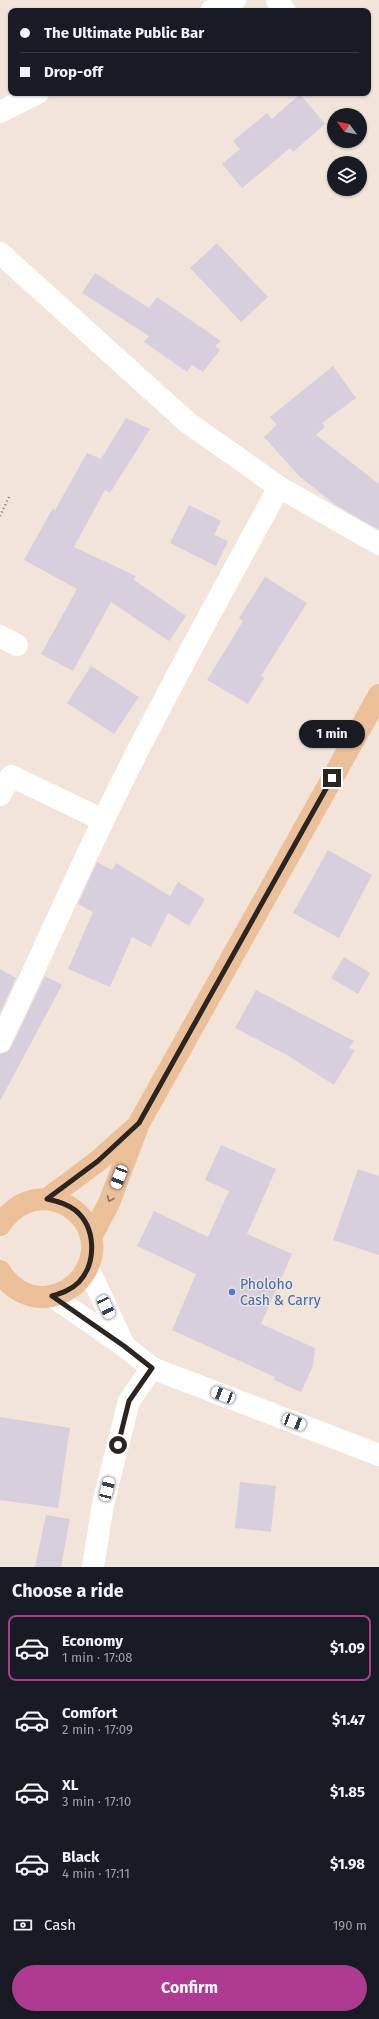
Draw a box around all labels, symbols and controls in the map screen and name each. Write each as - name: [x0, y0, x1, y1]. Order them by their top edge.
- text: The Ultimate Public Bar: [44, 24, 204, 42]
- text: Drop-off: [44, 63, 103, 81]
- north arrow: [327, 108, 367, 148]
- map controls: [327, 108, 367, 196]
- button: layers: [327, 156, 367, 196]
- callout: 1 min: [299, 720, 365, 748]
- text: 1 min: [316, 726, 348, 741]
- route end: [323, 769, 341, 787]
- car: [109, 1164, 129, 1190]
- one-way arrow: [107, 1196, 115, 1203]
- place label: Pholoho Cash & Carry: [240, 1276, 321, 1309]
- marker: Pholoho Cash & Carry: [227, 1287, 237, 1297]
- car: [95, 1294, 117, 1320]
- car: [210, 1385, 236, 1405]
- car: [281, 1412, 307, 1432]
- route start: [109, 1436, 127, 1454]
- car: [98, 1476, 116, 1502]
- text: Choose a ride: [12, 1580, 124, 1602]
- icon: car: [14, 1630, 50, 1666]
- text: Economy: [62, 1632, 123, 1650]
- text: $1.09: [330, 1639, 365, 1657]
- text: 1 min · 17:08: [62, 1650, 132, 1665]
- icon: car: [14, 1702, 50, 1738]
- text: Comfort: [62, 1704, 118, 1722]
- text: $1.47: [332, 1711, 365, 1729]
- text: 2 min · 17:09: [62, 1722, 133, 1737]
- icon: car: [14, 1774, 50, 1810]
- text: XL: [62, 1776, 78, 1794]
- text: $1.85: [330, 1783, 365, 1801]
- text: 3 min · 17:10: [62, 1794, 131, 1809]
- icon: car: [14, 1846, 50, 1882]
- text: Black: [62, 1848, 99, 1866]
- text: $1.98: [330, 1855, 365, 1873]
- text: 4 min · 17:11: [62, 1866, 130, 1881]
- icon: cash: [12, 1914, 34, 1936]
- text: Cash: [44, 1916, 76, 1934]
- text: 190 m: [333, 1918, 367, 1933]
- button: Confirm: [12, 1965, 367, 2011]

